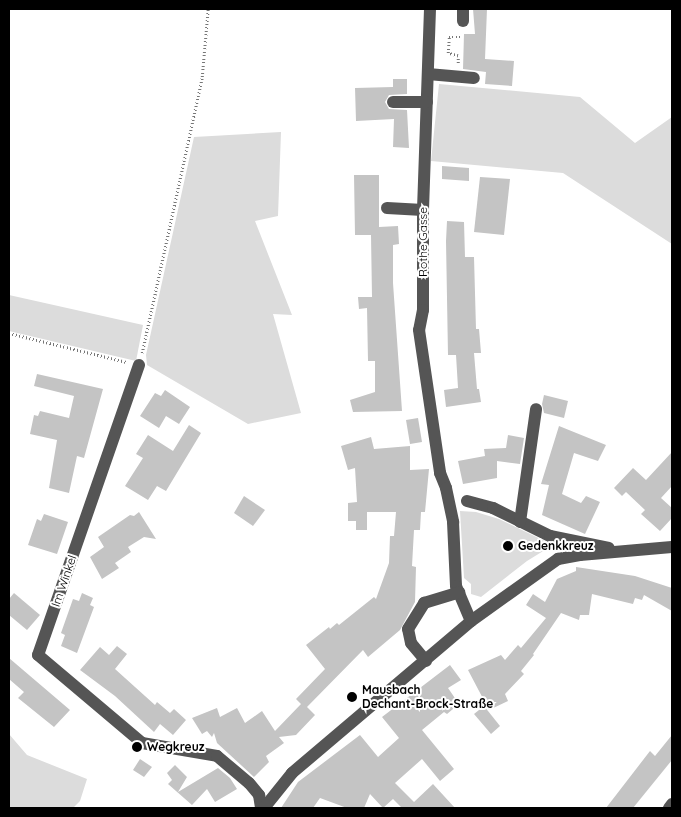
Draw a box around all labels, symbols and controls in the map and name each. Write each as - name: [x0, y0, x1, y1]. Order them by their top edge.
- street label: Rothe Gasse: [416, 207, 430, 277]
- place label: Gedenkkreuz: [518, 539, 594, 553]
- marker: Gedenkkreuz: [502, 540, 514, 552]
- street label: Im Winkel: [48, 553, 80, 609]
- place label: Mausbach Dechant-Brock-Straße: [362, 683, 493, 711]
- marker: Mausbach Dechant-Brock-Straße: [346, 691, 358, 703]
- place label: Wegkreuz: [147, 740, 205, 754]
- marker: Wegkreuz: [131, 741, 143, 753]

